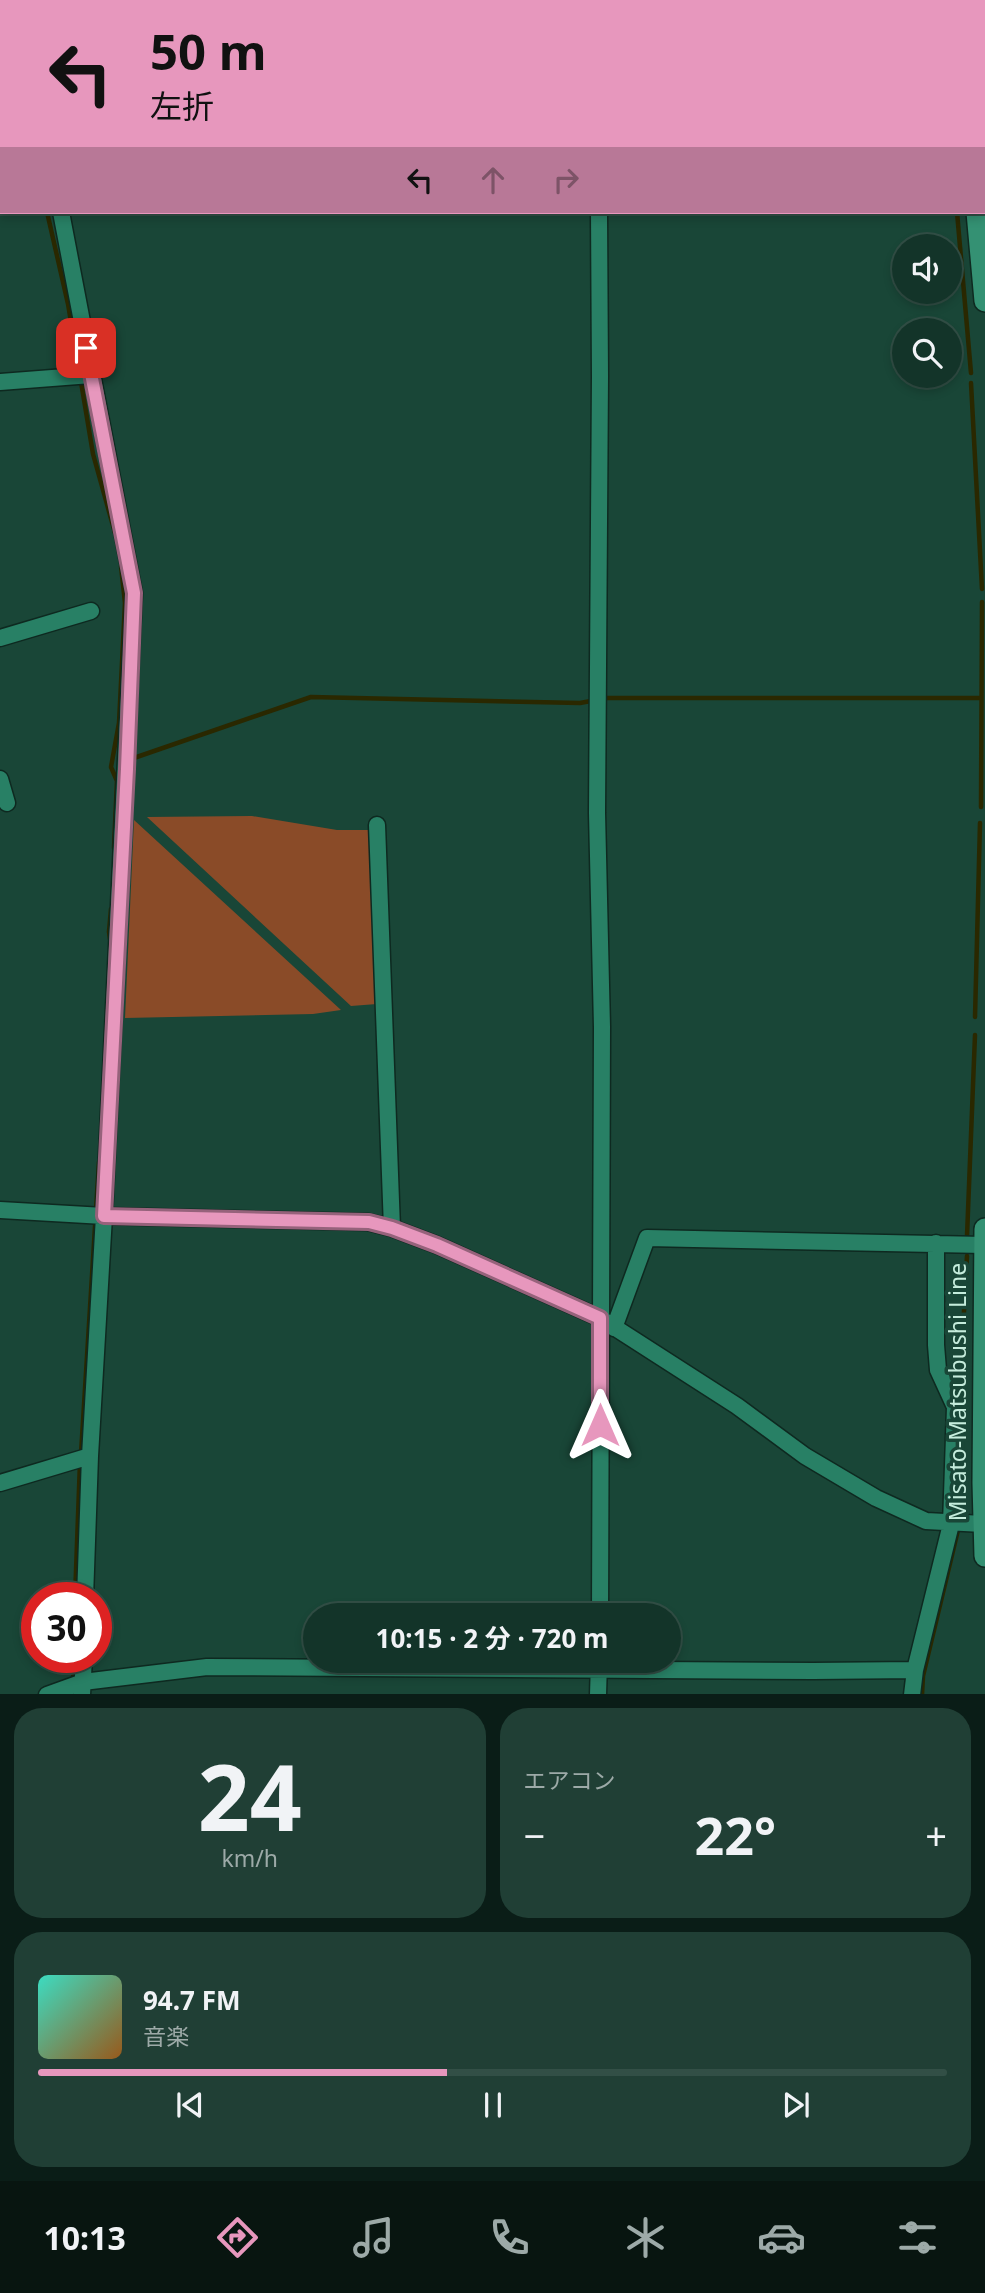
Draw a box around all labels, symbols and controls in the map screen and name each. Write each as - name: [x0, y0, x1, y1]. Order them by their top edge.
- text: 50 m: [150, 18, 267, 84]
- icon: left: [35, 28, 126, 119]
- text: 左折: [150, 84, 214, 127]
- icon: left: [401, 161, 439, 199]
- icon: ahead: [474, 161, 512, 199]
- icon: right: [547, 161, 585, 199]
- map controls: [892, 234, 962, 388]
- button: sound: [892, 234, 962, 304]
- pin: [56, 318, 116, 378]
- button: search: [892, 318, 962, 388]
- icon: arrive: [67, 329, 105, 367]
- street label: Misato-Matsubushi Line: [941, 1263, 973, 1521]
- position arrow: [563, 1388, 637, 1462]
- speed limit sign: 30: [21, 1582, 112, 1673]
- text: 10:15 · 2 分 · 720 m: [376, 1620, 608, 1656]
- text: 24: [198, 1734, 302, 1858]
- text: エアコン: [524, 1764, 616, 1796]
- text: 22°: [694, 1799, 776, 1870]
- text: −: [524, 1809, 545, 1861]
- text: +: [925, 1809, 947, 1861]
- text: km/h: [221, 1842, 278, 1874]
- text: 94.7 FM: [143, 1982, 240, 2018]
- text: 音楽: [143, 2020, 189, 2052]
- icon: previous: [171, 2086, 209, 2124]
- icon: pause: [474, 2086, 512, 2124]
- icon: next: [777, 2086, 815, 2124]
- icon: directions: [213, 2213, 262, 2262]
- icon: music: [349, 2213, 398, 2262]
- icon: phone: [485, 2213, 534, 2262]
- icon: climate: [621, 2213, 670, 2262]
- icon: car: [757, 2213, 806, 2262]
- icon: filters: [893, 2213, 942, 2262]
- text: 10:13: [43, 2216, 126, 2259]

